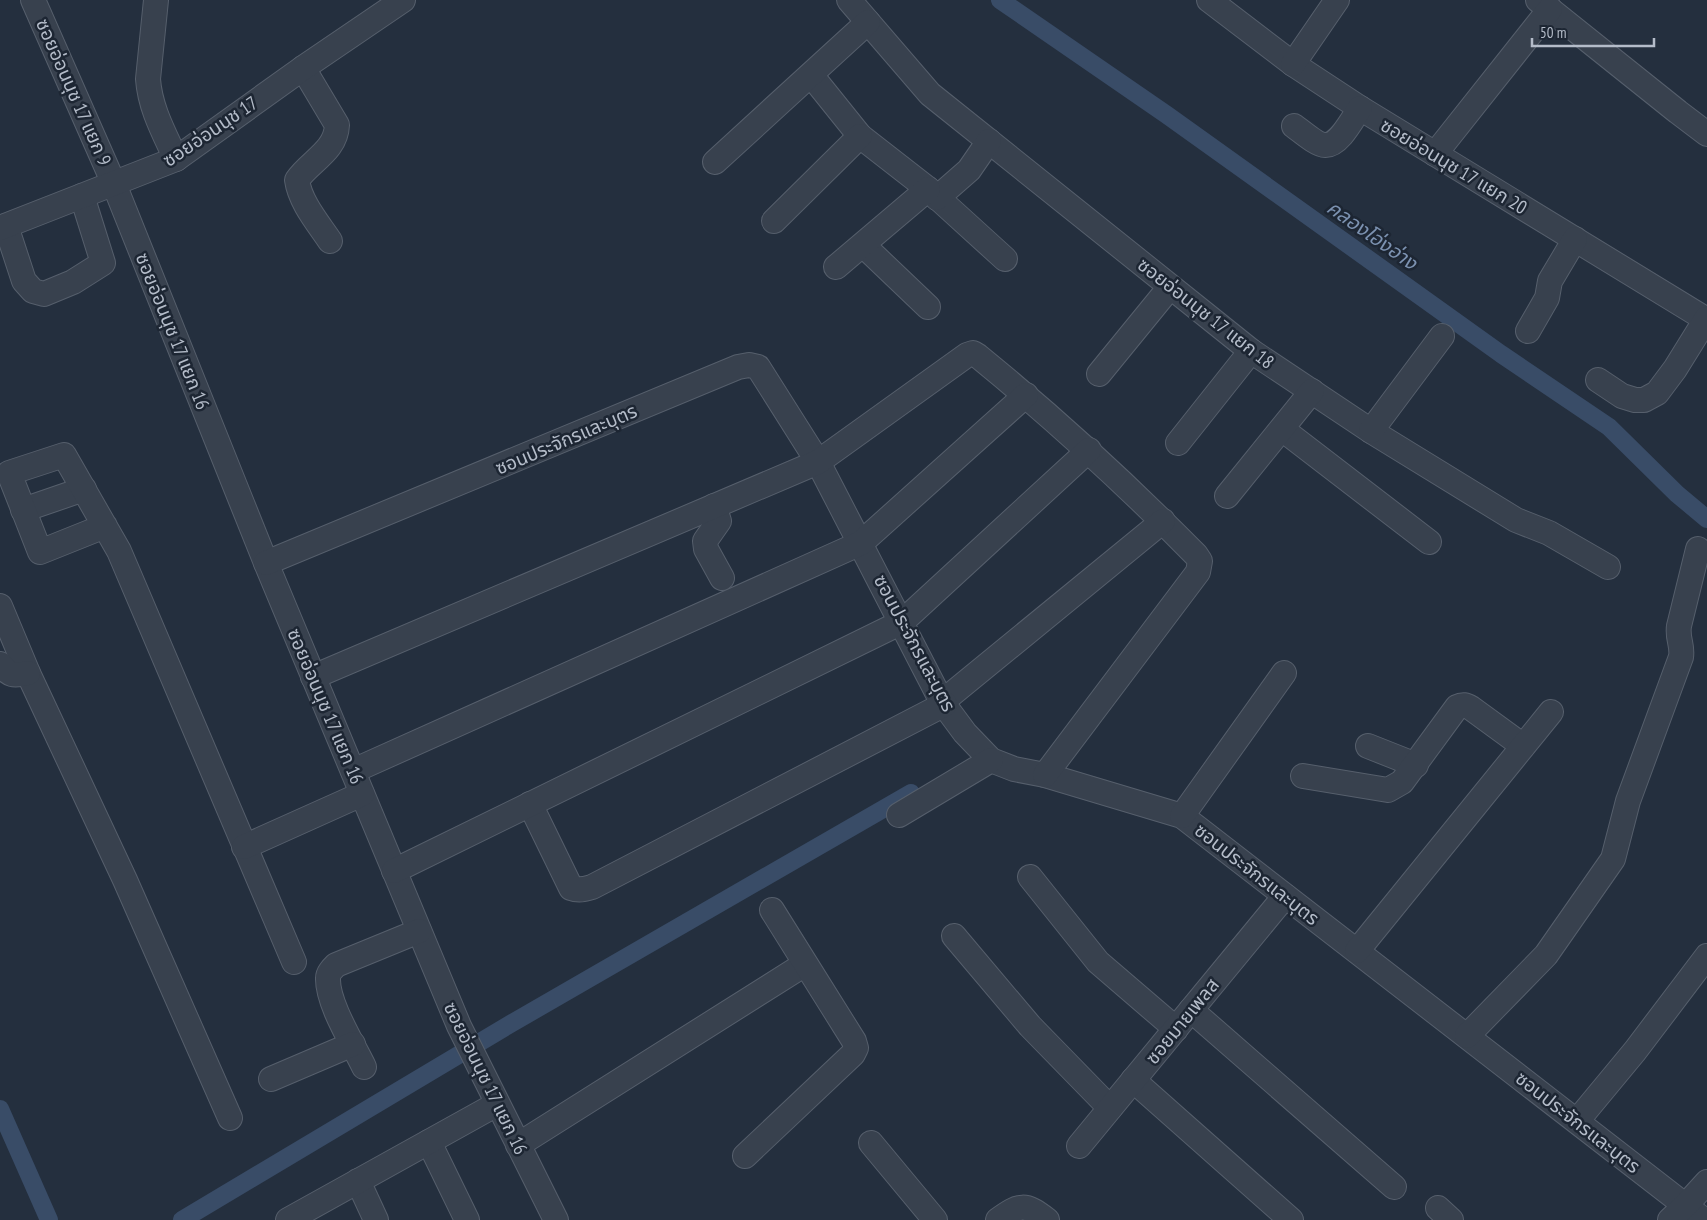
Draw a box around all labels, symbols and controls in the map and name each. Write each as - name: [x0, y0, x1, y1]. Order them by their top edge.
- street label: ซอยอ่อนนุช 17 แยก 9: [31, 15, 117, 169]
- scale bar: [1532, 15, 1654, 47]
- text: 50 m: [1540, 23, 1566, 42]
- street label: ซอยอ่อนนุช 17: [158, 90, 262, 172]
- street label: ซอยอ่อนนุช 17 แยก 20: [1376, 113, 1532, 219]
- water label: คลองโอ่งอ่าง: [1322, 194, 1423, 276]
- street label: ซอยอ่อนนุช 17 แยก 16: [131, 249, 215, 413]
- street label: ซอยอ่อนนุช 17 แยก 18: [1133, 252, 1279, 374]
- street label: ซอนประจักรและบุตร: [491, 398, 641, 480]
- street label: ซอนประจักรและบุตร: [869, 570, 961, 716]
- street label: ซอยอ่อนนุช 17 แยก 16: [282, 625, 370, 787]
- street label: ซอนประจักรและบุตร: [1190, 818, 1324, 930]
- street label: ซอยมายเพลส: [1140, 973, 1224, 1069]
- street label: ซอยอ่อนนุช 17 แยก 16: [439, 998, 533, 1158]
- street label: ซอนประจักรและบุตร: [1511, 1066, 1645, 1178]

